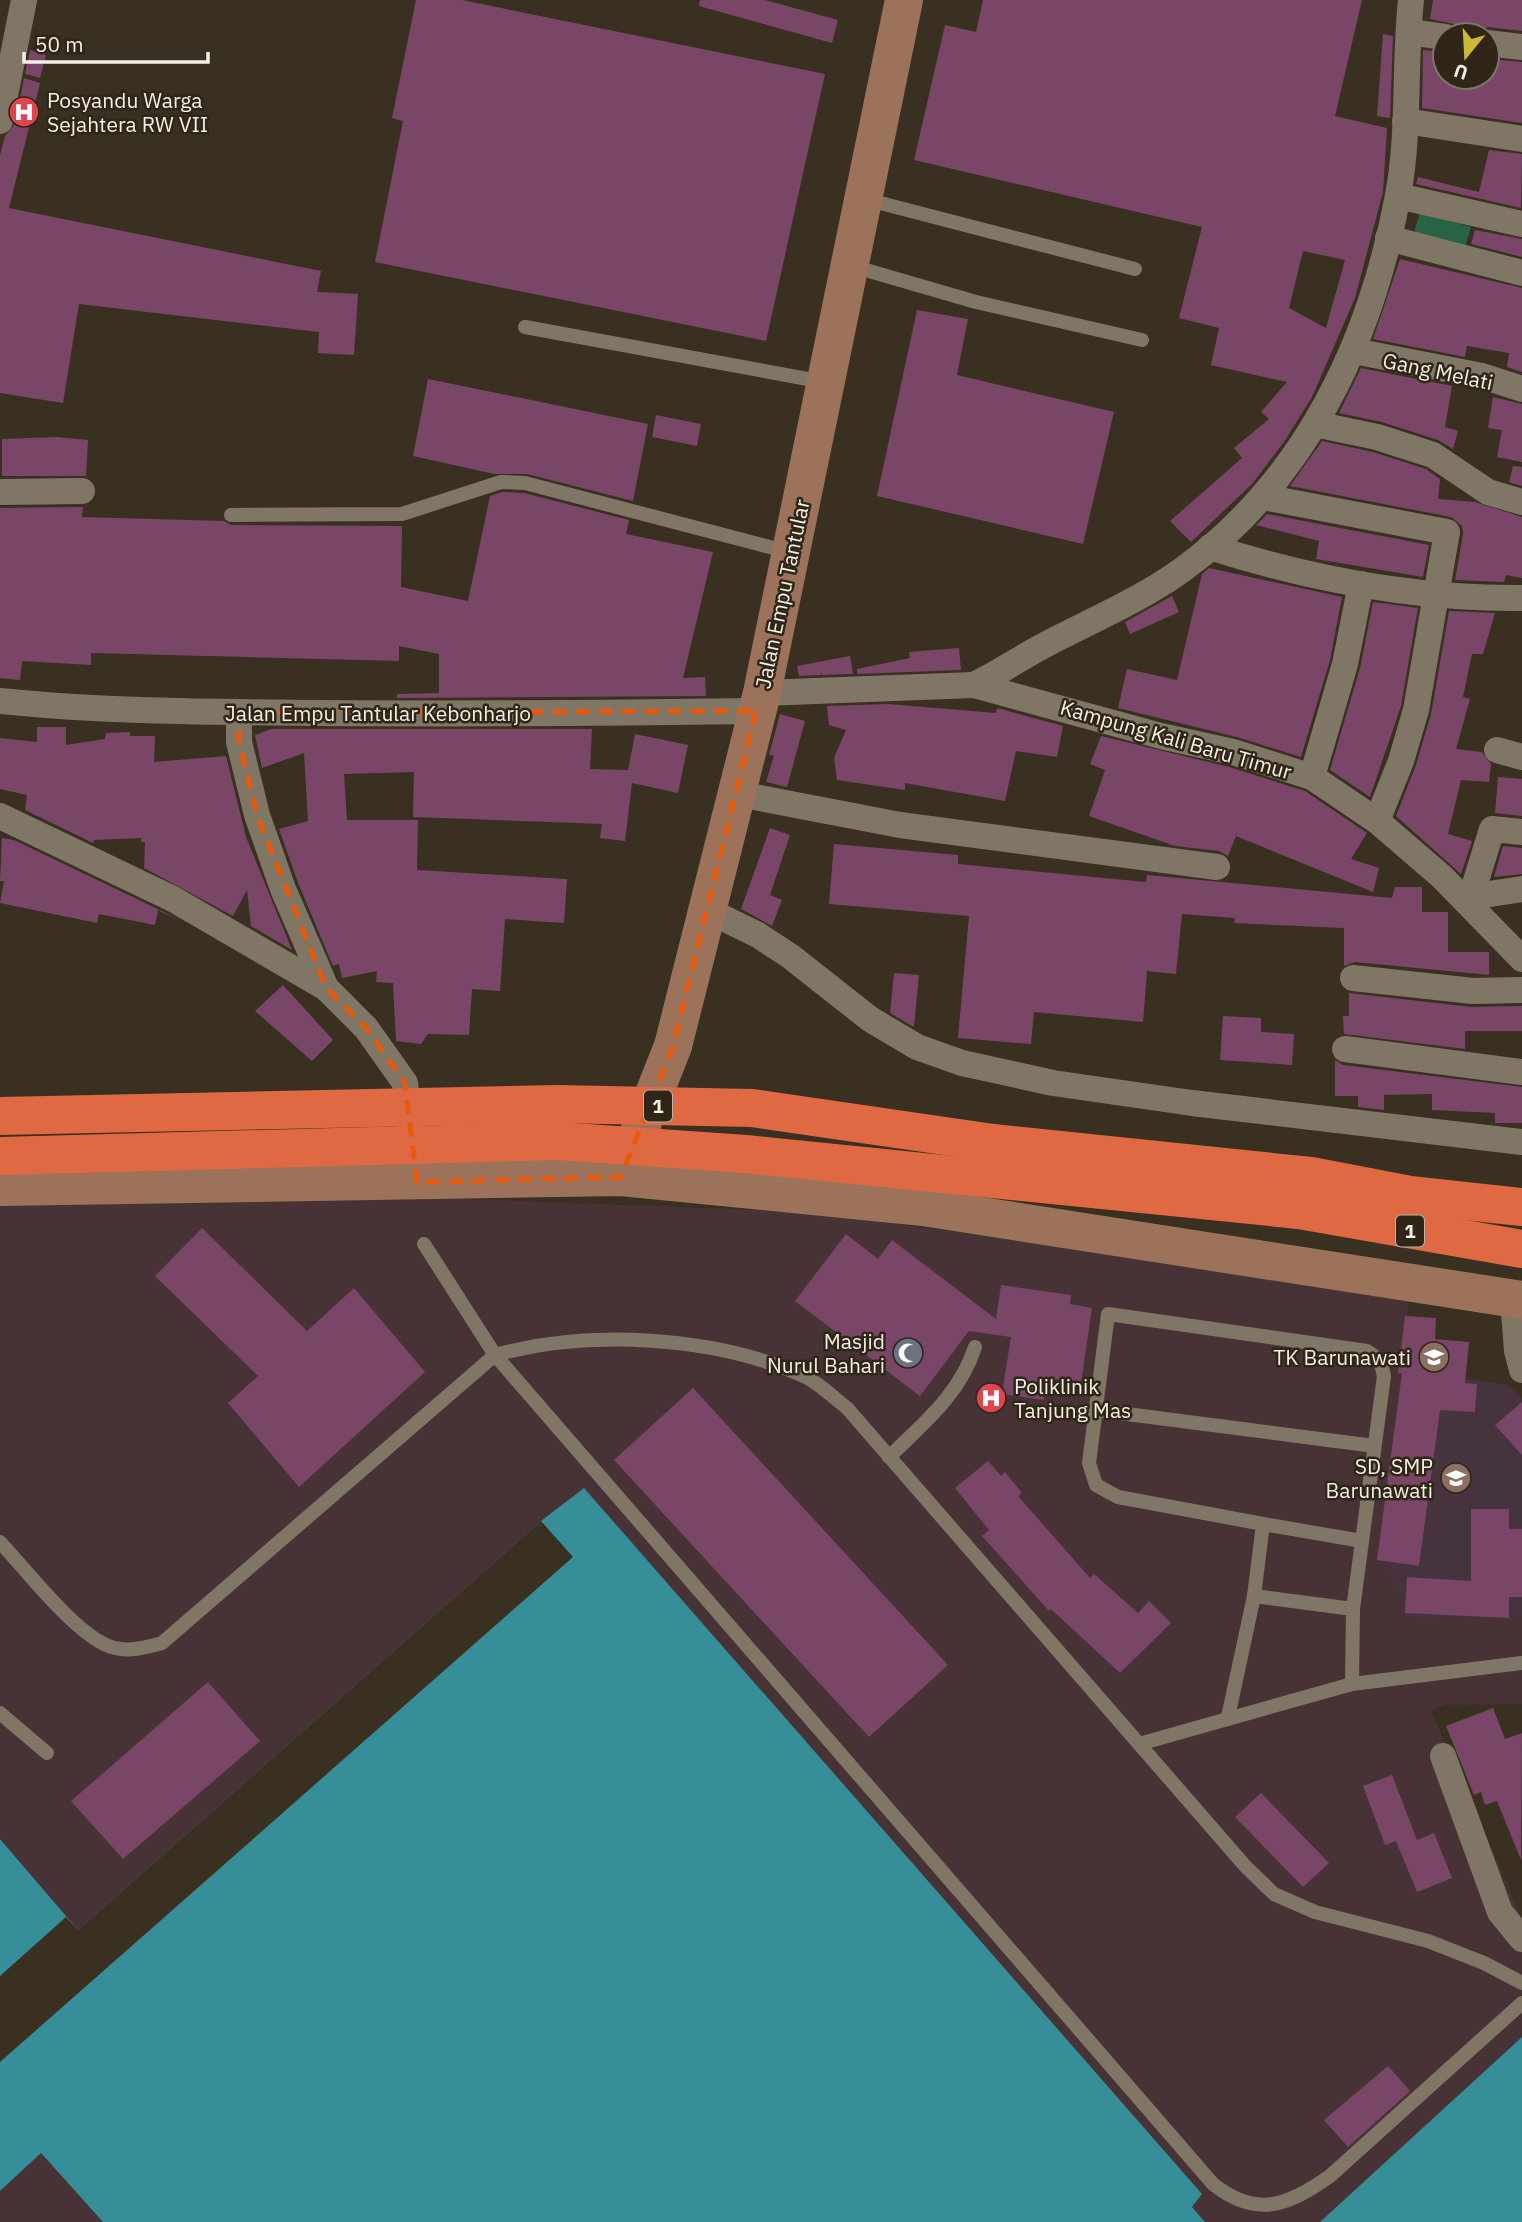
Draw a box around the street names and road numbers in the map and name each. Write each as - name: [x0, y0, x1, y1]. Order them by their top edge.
- street label: Gang Melati: [1380, 346, 1496, 396]
- street label: Jalan Empu Tantular: [748, 496, 816, 691]
- street label: Kampung Kali Baru Timur: [1057, 693, 1295, 786]
- street label: Jalan Empu Tantular Kebonharjo: [225, 699, 531, 727]
- road number: 1: [644, 1090, 672, 1122]
- road number: 1: [1396, 1216, 1424, 1246]

